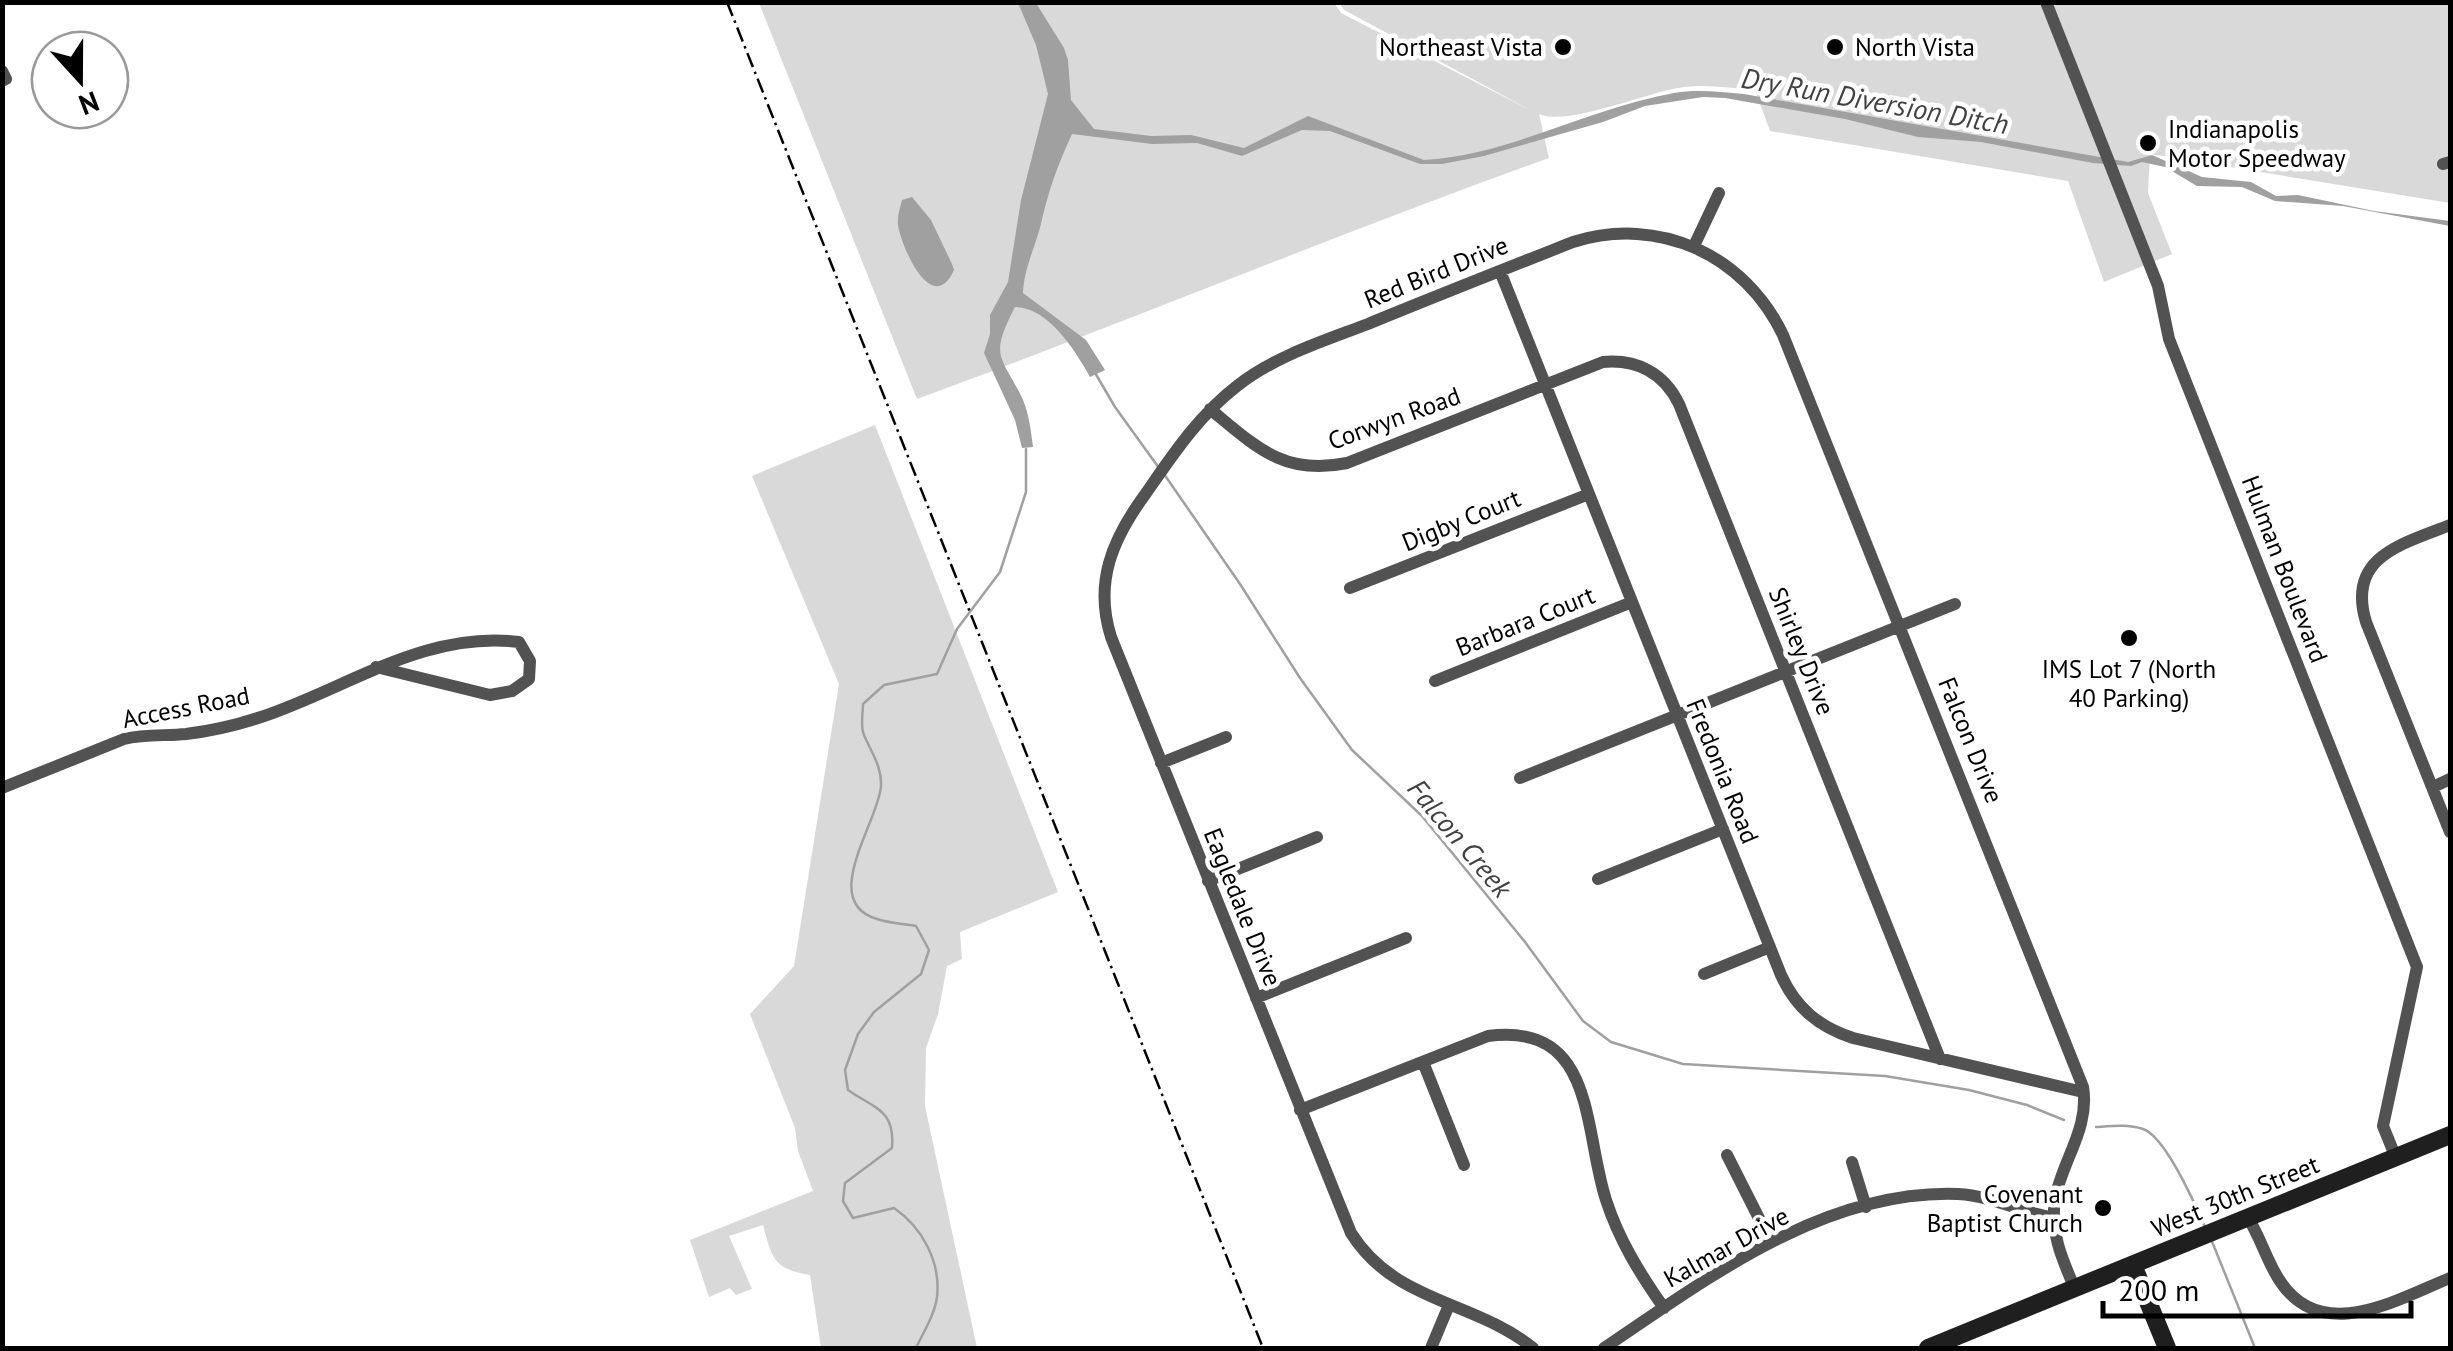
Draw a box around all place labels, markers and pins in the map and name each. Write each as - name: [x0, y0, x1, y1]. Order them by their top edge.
- place label: Northeast Vista: [1379, 31, 1543, 63]
- place label: North Vista: [1855, 31, 1975, 63]
- marker: Northeast Vista: [1552, 36, 1574, 58]
- marker: North Vista: [1824, 36, 1846, 58]
- place label: Indianapolis Motor Speedway: [2168, 113, 2346, 174]
- marker: Indianapolis Motor Speedway: [2137, 132, 2159, 154]
- marker: IMS Lot 7 (North 40 Parking): [2118, 627, 2140, 649]
- place label: IMS Lot 7 (North 40 Parking): [2042, 653, 2216, 714]
- place label: Covenant Baptist Church: [1927, 1178, 2084, 1239]
- marker: Covenant Baptist Church: [2092, 1197, 2114, 1219]

